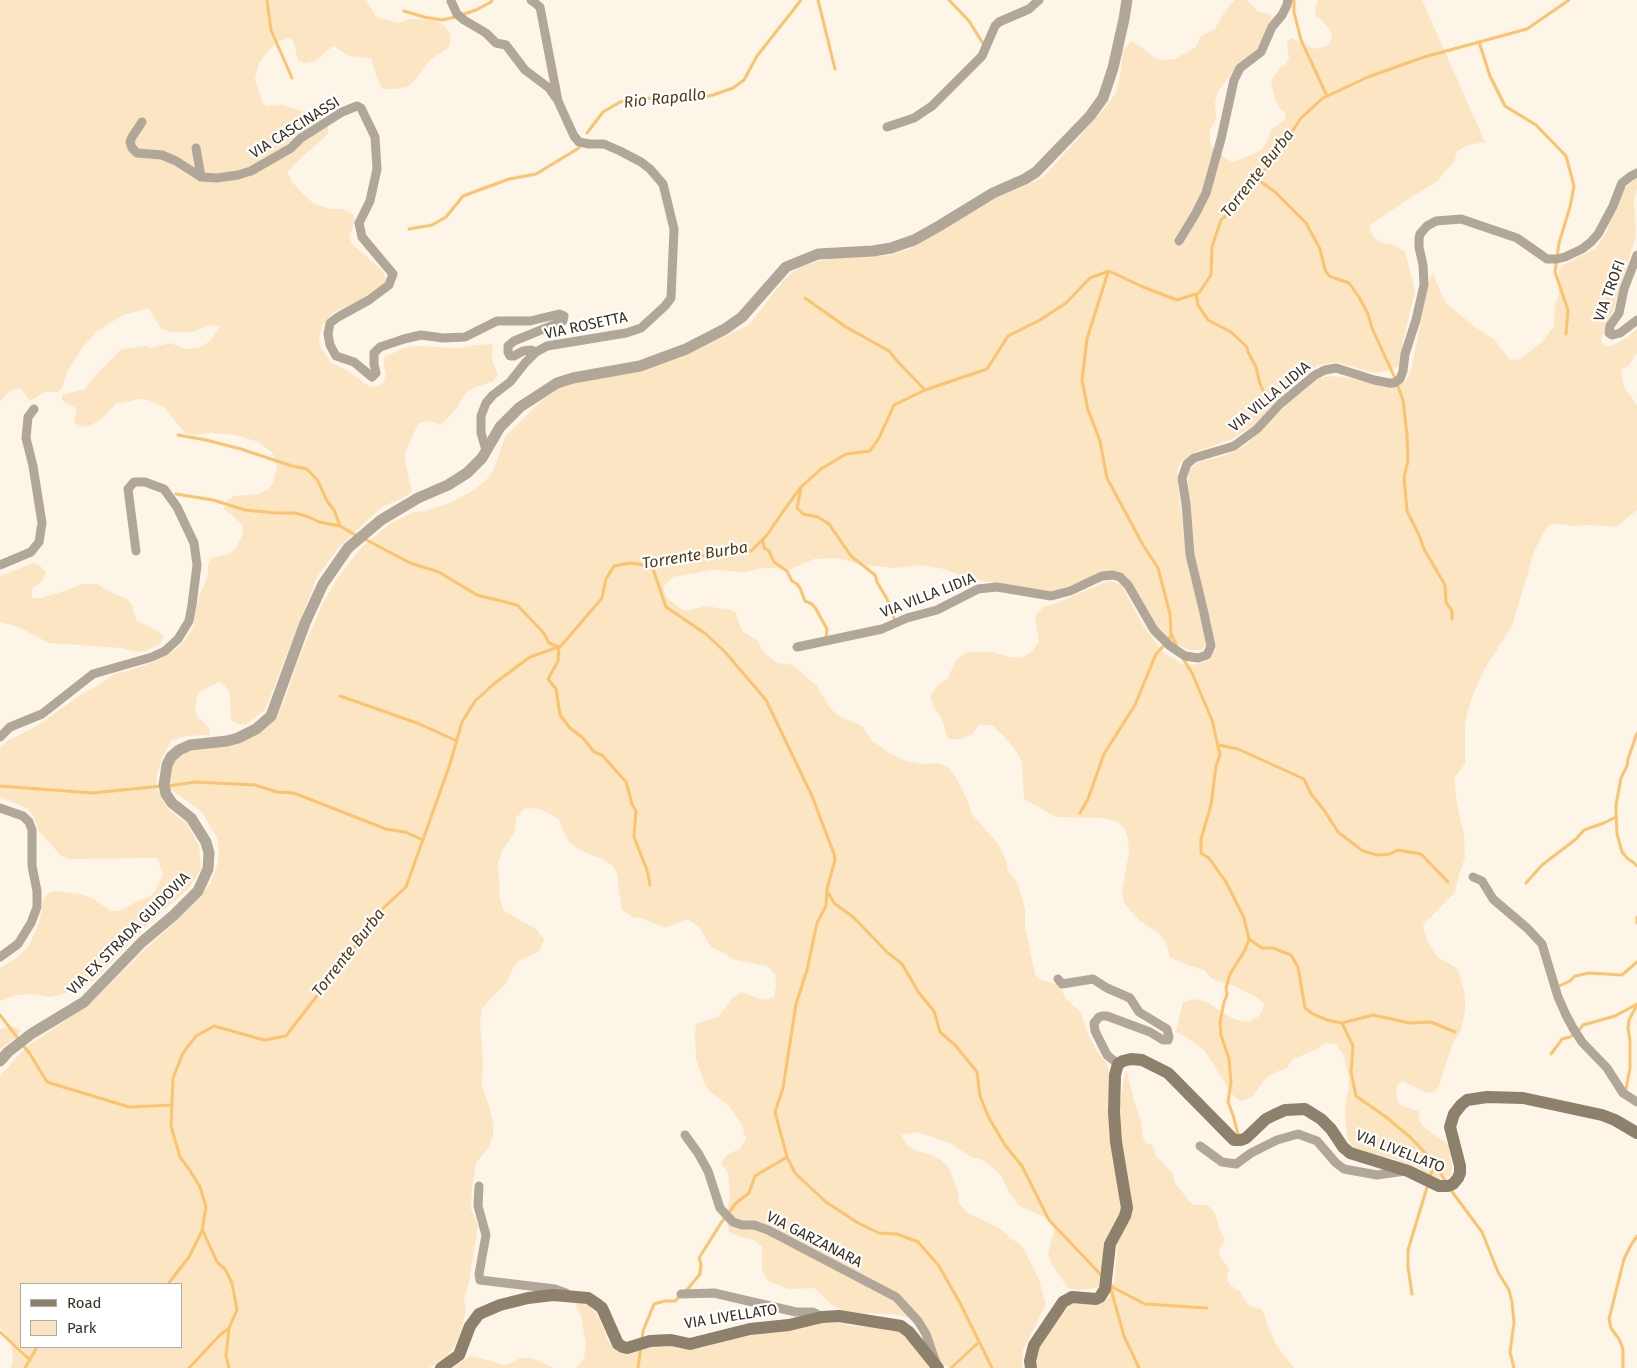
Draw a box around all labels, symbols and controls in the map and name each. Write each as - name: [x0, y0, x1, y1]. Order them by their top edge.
- water label: Rio Rapallo: [623, 85, 707, 113]
- street label: VIA CASCINASSI: [247, 93, 343, 163]
- water label: Torrente Burba: [1218, 126, 1298, 222]
- street label: VIA TROFI: [1591, 258, 1629, 324]
- street label: VIA ROSETTA: [543, 308, 629, 344]
- street label: VIA VILLA LIDIA: [1226, 358, 1314, 436]
- water label: Torrente Burba: [641, 538, 749, 574]
- street label: VIA VILLA LIDIA: [878, 570, 978, 622]
- street label: VIA EX STRADA GUIDOVIA: [64, 869, 194, 999]
- water label: Torrente Burba: [309, 905, 389, 1001]
- street label: VIA LIVELLATO: [1353, 1127, 1447, 1177]
- street label: VIA GARZANARA: [763, 1208, 865, 1272]
- legend: [20, 1283, 182, 1348]
- text: Road: [67, 1294, 102, 1312]
- street label: VIA LIVELLATO: [683, 1301, 779, 1333]
- text: Park: [67, 1319, 97, 1337]

